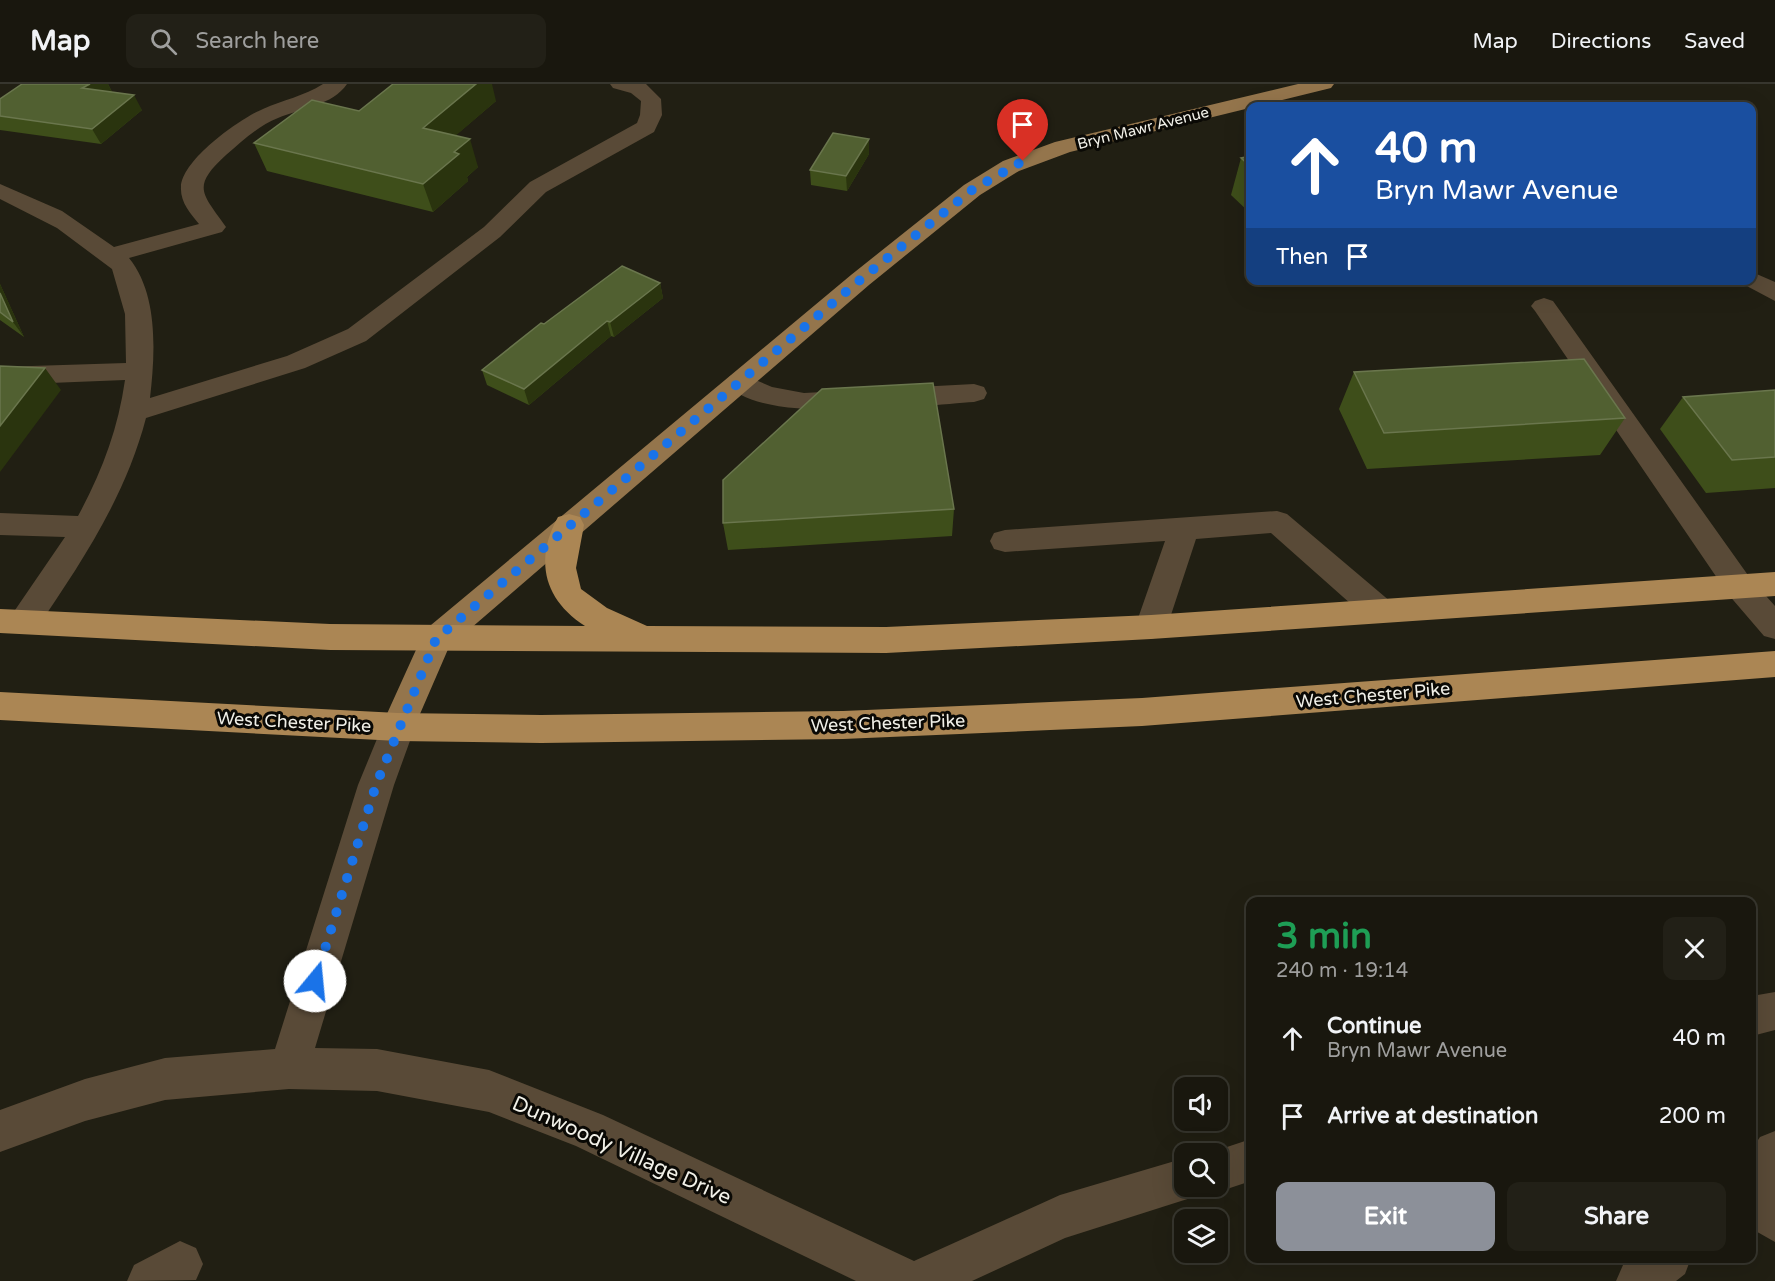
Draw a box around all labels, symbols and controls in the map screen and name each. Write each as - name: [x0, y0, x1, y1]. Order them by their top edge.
- search box: [126, 14, 546, 68]
- text: Map: [30, 24, 90, 58]
- icon: search: [147, 25, 180, 58]
- text: Search here: [195, 28, 319, 54]
- text: Map: [1472, 29, 1518, 54]
- text: Directions: [1551, 29, 1651, 54]
- text: Saved: [1684, 29, 1745, 54]
- pin: [997, 99, 1048, 161]
- street label: Bryn Mawr Avenue: [1075, 103, 1211, 153]
- icon: arrive: [1006, 108, 1039, 141]
- text: 40 m: [1375, 123, 1477, 174]
- icon: ahead: [1276, 126, 1354, 204]
- text: Bryn Mawr Avenue: [1375, 174, 1618, 207]
- icon: arrive: [1341, 240, 1374, 273]
- text: Then: [1276, 244, 1329, 270]
- street label: West Chester Pike: [1295, 677, 1451, 713]
- street label: West Chester Pike: [216, 707, 372, 737]
- street label: West Chester Pike: [810, 709, 966, 737]
- text: 3 min: [1276, 915, 1372, 958]
- button: close: [1663, 917, 1726, 980]
- position arrow: [283, 949, 347, 1013]
- text: 240 m · 19:14: [1276, 959, 1408, 983]
- text: Continue: [1327, 1013, 1422, 1039]
- icon: ahead: [1276, 1022, 1309, 1055]
- text: 40 m: [1672, 1025, 1726, 1051]
- text: Bryn Mawr Avenue: [1327, 1039, 1507, 1063]
- map controls: [1174, 1077, 1228, 1263]
- button: sound: [1174, 1077, 1228, 1131]
- street label: Dunwoody Village Drive: [508, 1091, 735, 1210]
- icon: arrive: [1276, 1100, 1309, 1133]
- text: Arrive at destination: [1327, 1103, 1538, 1129]
- text: 200 m: [1659, 1103, 1726, 1129]
- button: search: [1174, 1143, 1228, 1197]
- button: Exit: [1276, 1182, 1495, 1251]
- button: Share: [1507, 1182, 1726, 1251]
- button: layers: [1174, 1209, 1228, 1263]

